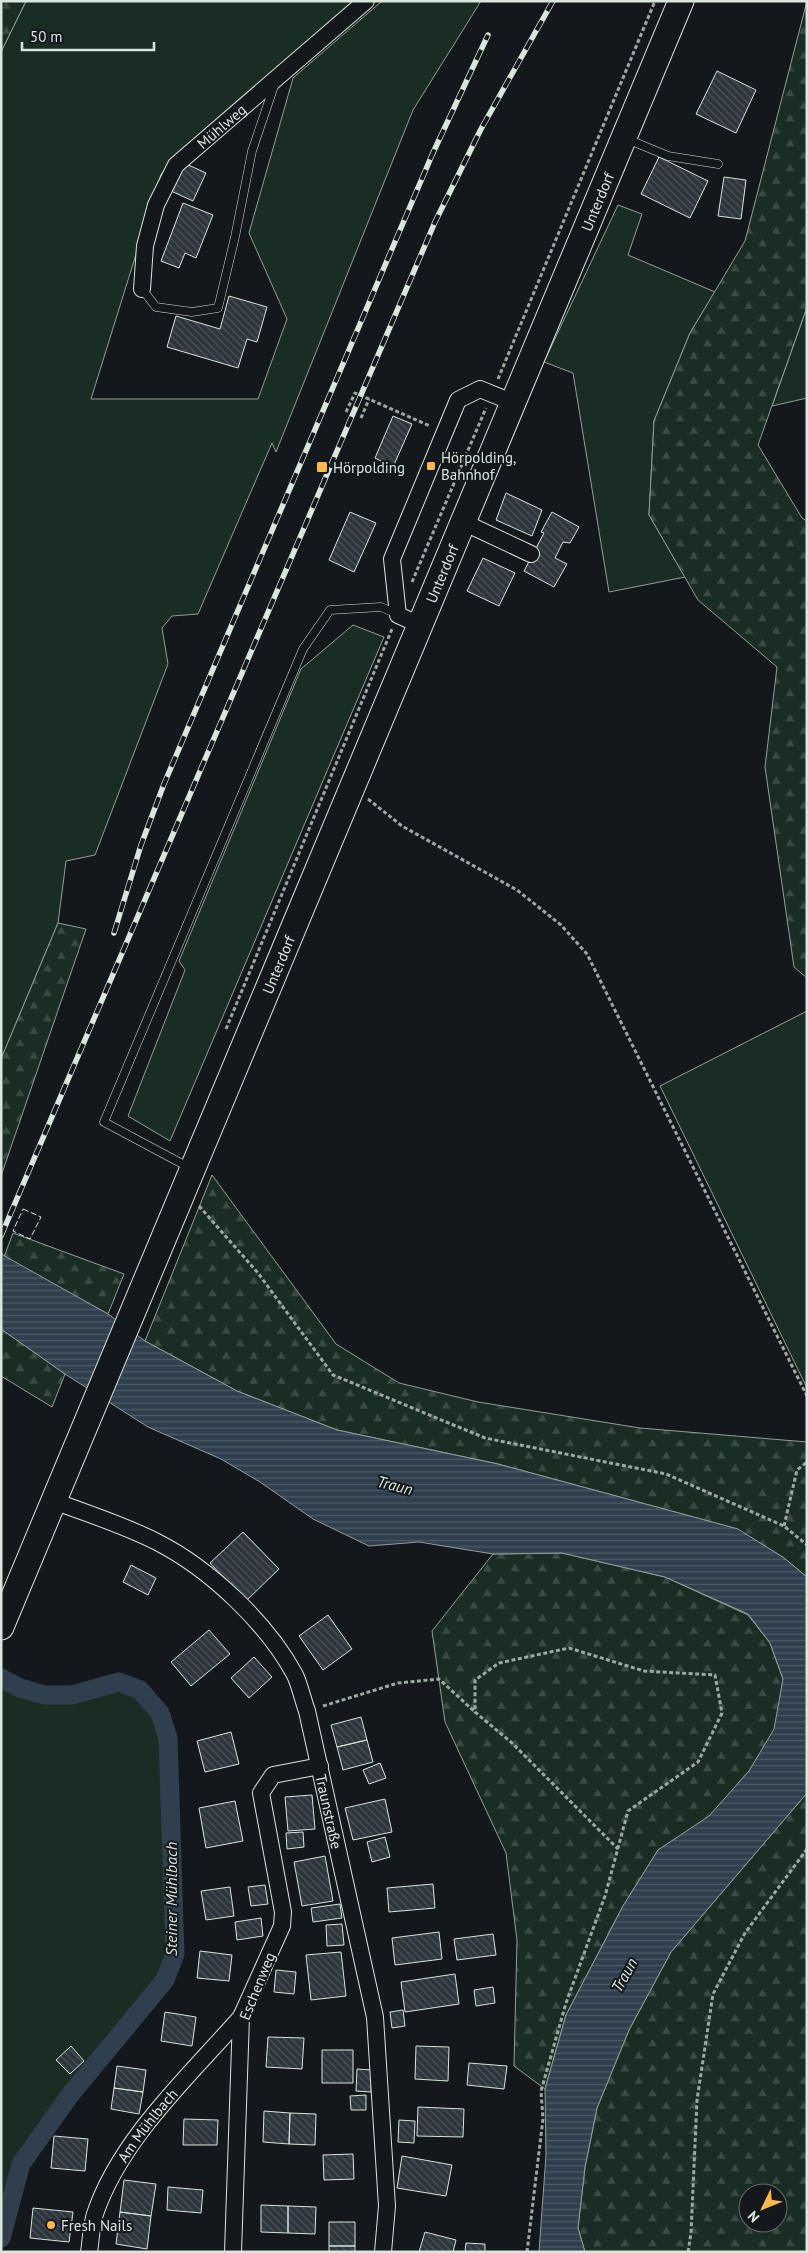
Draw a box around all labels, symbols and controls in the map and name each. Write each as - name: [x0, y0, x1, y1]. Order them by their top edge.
- scale bar: [22, 20, 155, 52]
- text: 50 m: [30, 27, 63, 46]
- street label: Mühlweg: [193, 100, 250, 152]
- street label: Unterdorf: [576, 168, 618, 234]
- place label: Hörpolding, Bahnhof: [441, 448, 516, 484]
- place label: Hörpolding: [333, 458, 405, 477]
- marker: Hörpolding: [315, 460, 329, 474]
- marker: Hörpolding, Bahnhof: [425, 460, 437, 472]
- street label: Unterdorf: [421, 540, 463, 606]
- street label: Unterdorf: [257, 931, 299, 997]
- water label: Traun: [375, 1471, 415, 1499]
- street label: Traunstraße: [312, 1772, 347, 1851]
- water label: Steiner Mühlbach: [161, 1842, 181, 1956]
- street label: Eschenweg: [235, 1949, 279, 2023]
- water label: Traun: [606, 1954, 642, 1996]
- street label: Am Mühlbach: [113, 2084, 181, 2166]
- north arrow: [738, 2183, 788, 2233]
- text: N: [744, 2207, 763, 2226]
- place label: Fresh Nails: [61, 2216, 132, 2235]
- marker: Fresh Nails: [45, 2219, 57, 2231]

